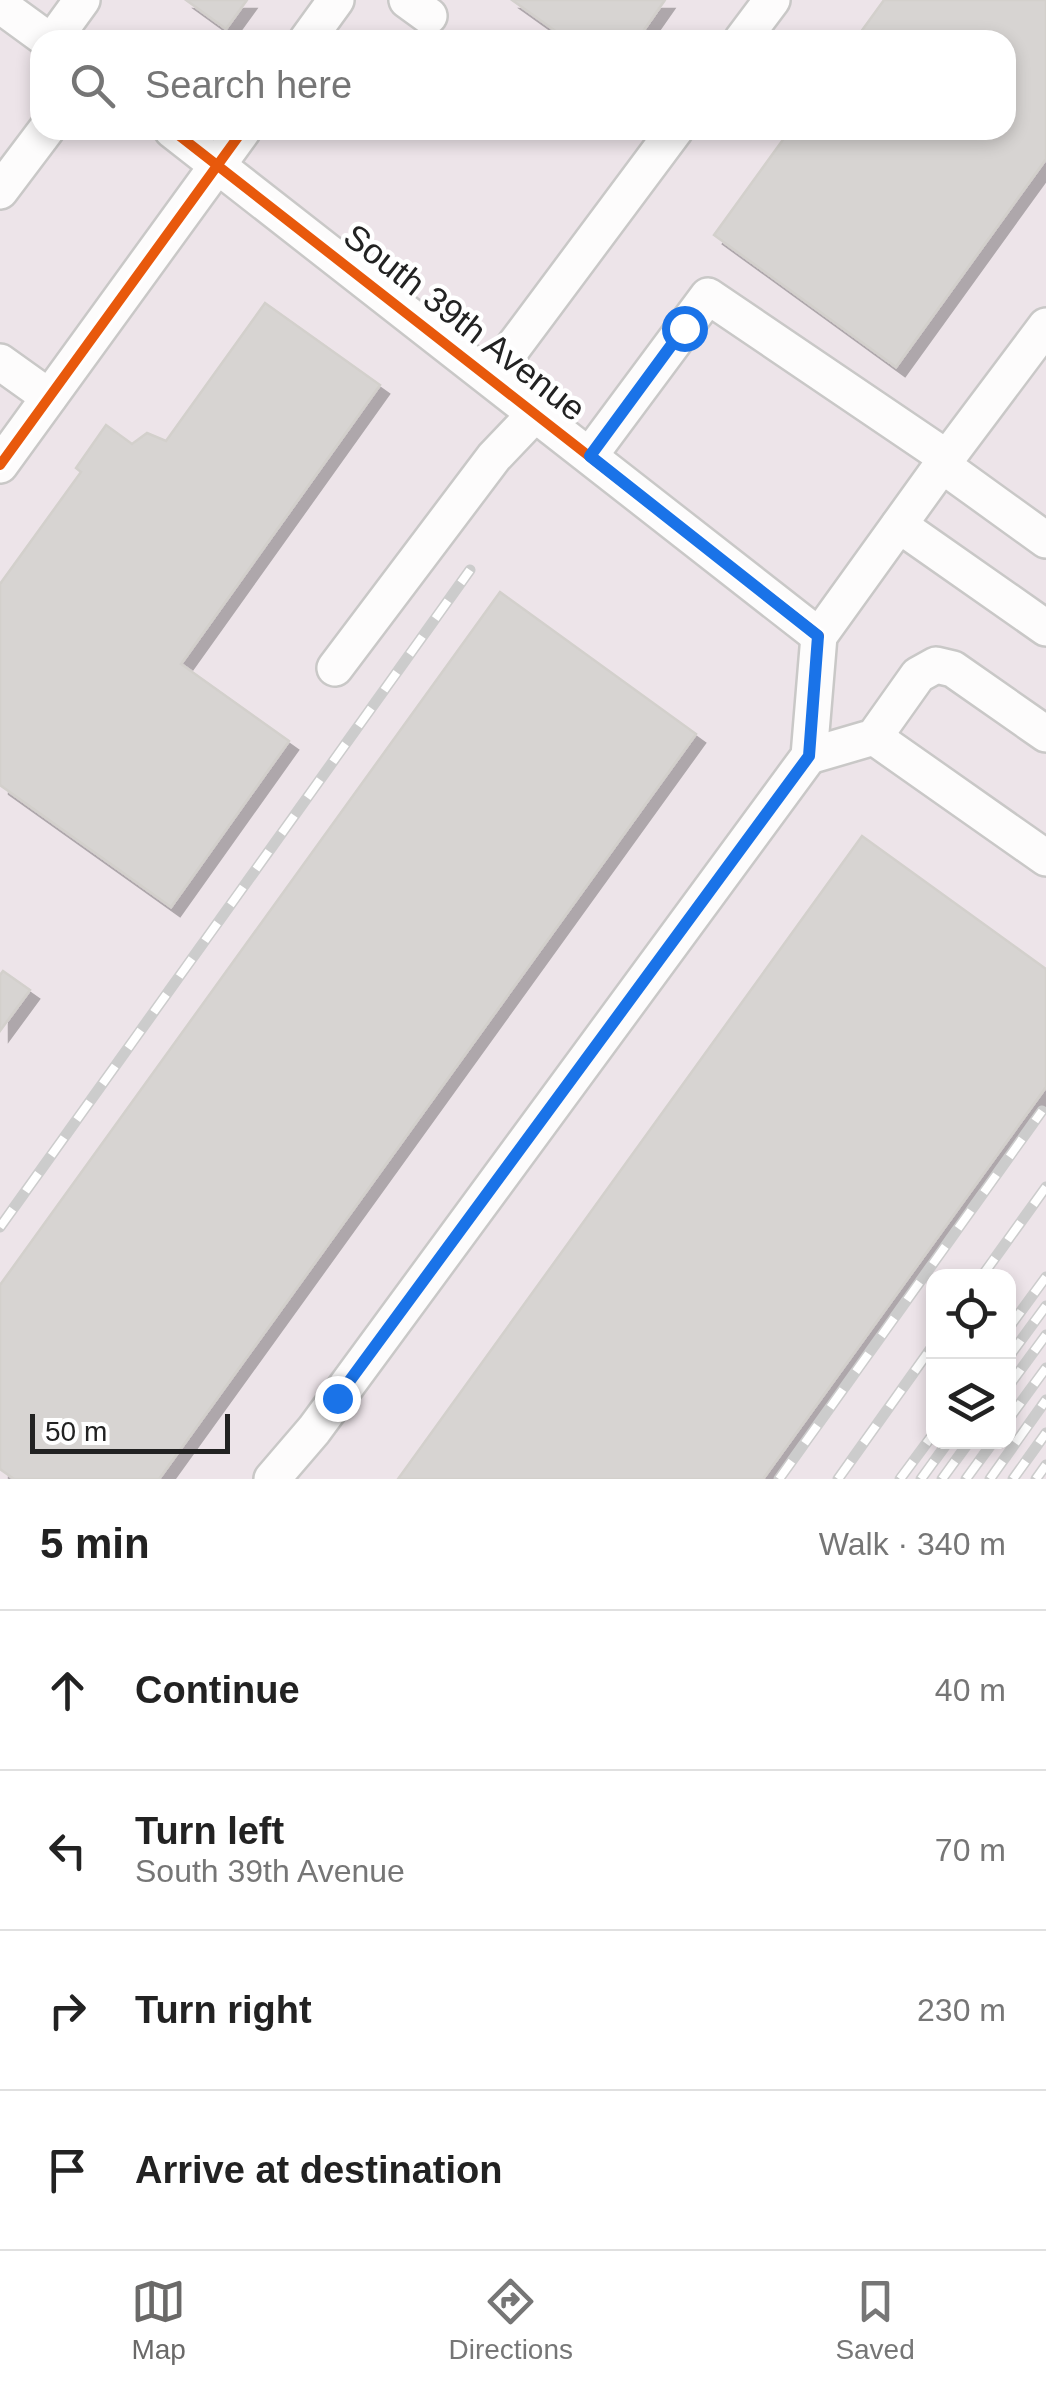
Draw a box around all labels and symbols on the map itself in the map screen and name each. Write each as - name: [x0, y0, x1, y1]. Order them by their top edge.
- street label: South 39th Avenue: [337, 216, 593, 428]
- route start: [662, 306, 708, 352]
- route end: [315, 1376, 361, 1422]
- scale bar: [30, 1409, 230, 1454]

